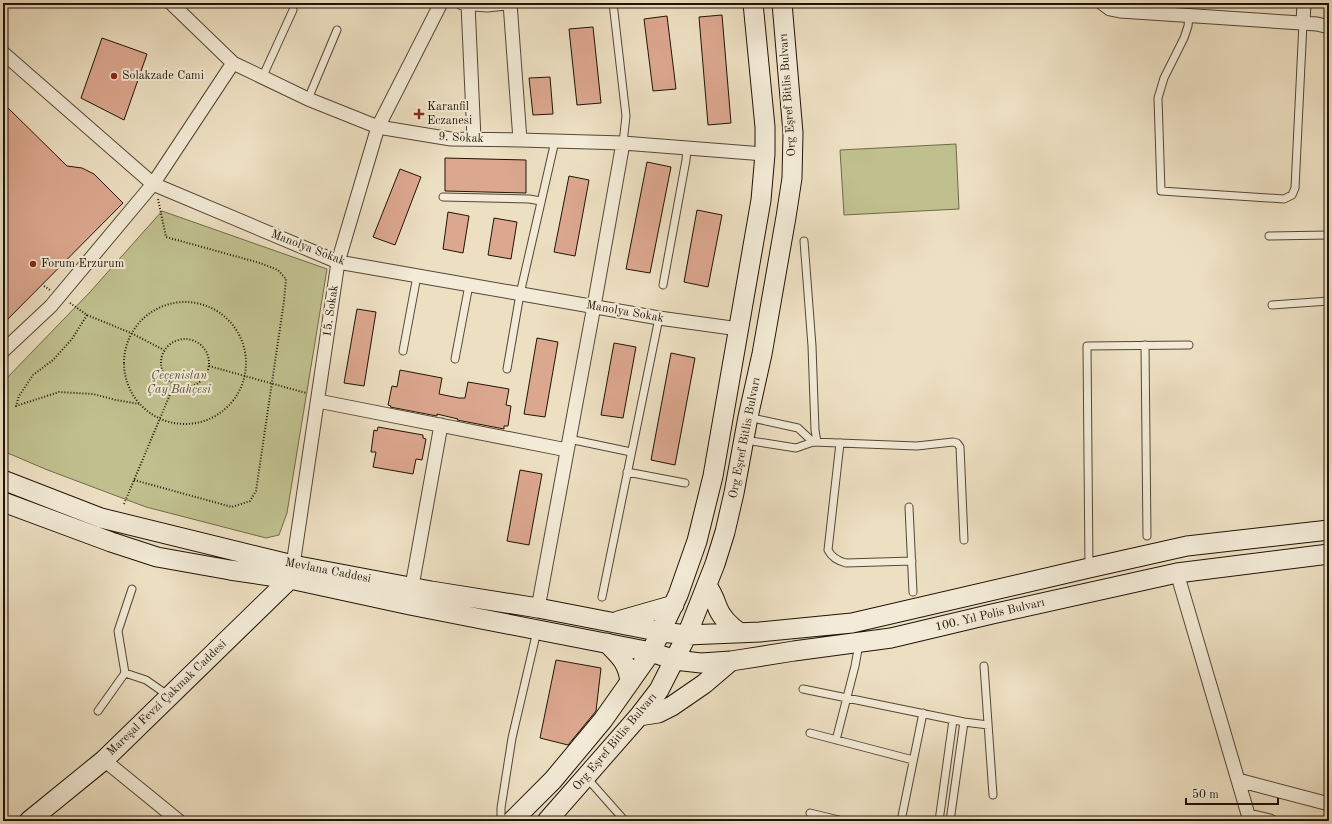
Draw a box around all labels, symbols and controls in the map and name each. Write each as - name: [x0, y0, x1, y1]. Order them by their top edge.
- street label: Org Eşref Bitlis Bulvarı: [778, 33, 798, 157]
- place label: Solakzade Cami: [122, 70, 204, 82]
- marker: Solakzade Cami: [109, 71, 119, 81]
- place label: Karanfil Eczanesi: [427, 101, 472, 127]
- marker: Karanfil Eczanesi: [414, 109, 424, 119]
- street label: 9. Sokak: [438, 131, 484, 145]
- street label: Manolya Sokak: [269, 228, 347, 268]
- place label: Forum Erzurum: [41, 258, 125, 270]
- marker: Forum Erzurum: [28, 259, 38, 269]
- street label: 15. Sokak: [320, 284, 341, 338]
- street label: Manolya Sokak: [585, 299, 665, 325]
- park label: Çeçenistan Çay Bahçesi: [147, 370, 211, 396]
- street label: Org Eşref Bitlis Bulvarı: [727, 376, 763, 500]
- street label: Mevlana Caddesi: [284, 557, 372, 585]
- street label: 100. Yıl Polis Bulvarı: [934, 597, 1046, 633]
- street label: Mareşal Fevzi Çakmak Caddesi: [105, 638, 229, 758]
- street label: Org Eşref Bitlis Bulvarı: [571, 691, 659, 793]
- scale bar: [1186, 780, 1278, 806]
- text: 50 m: [1192, 788, 1219, 801]

